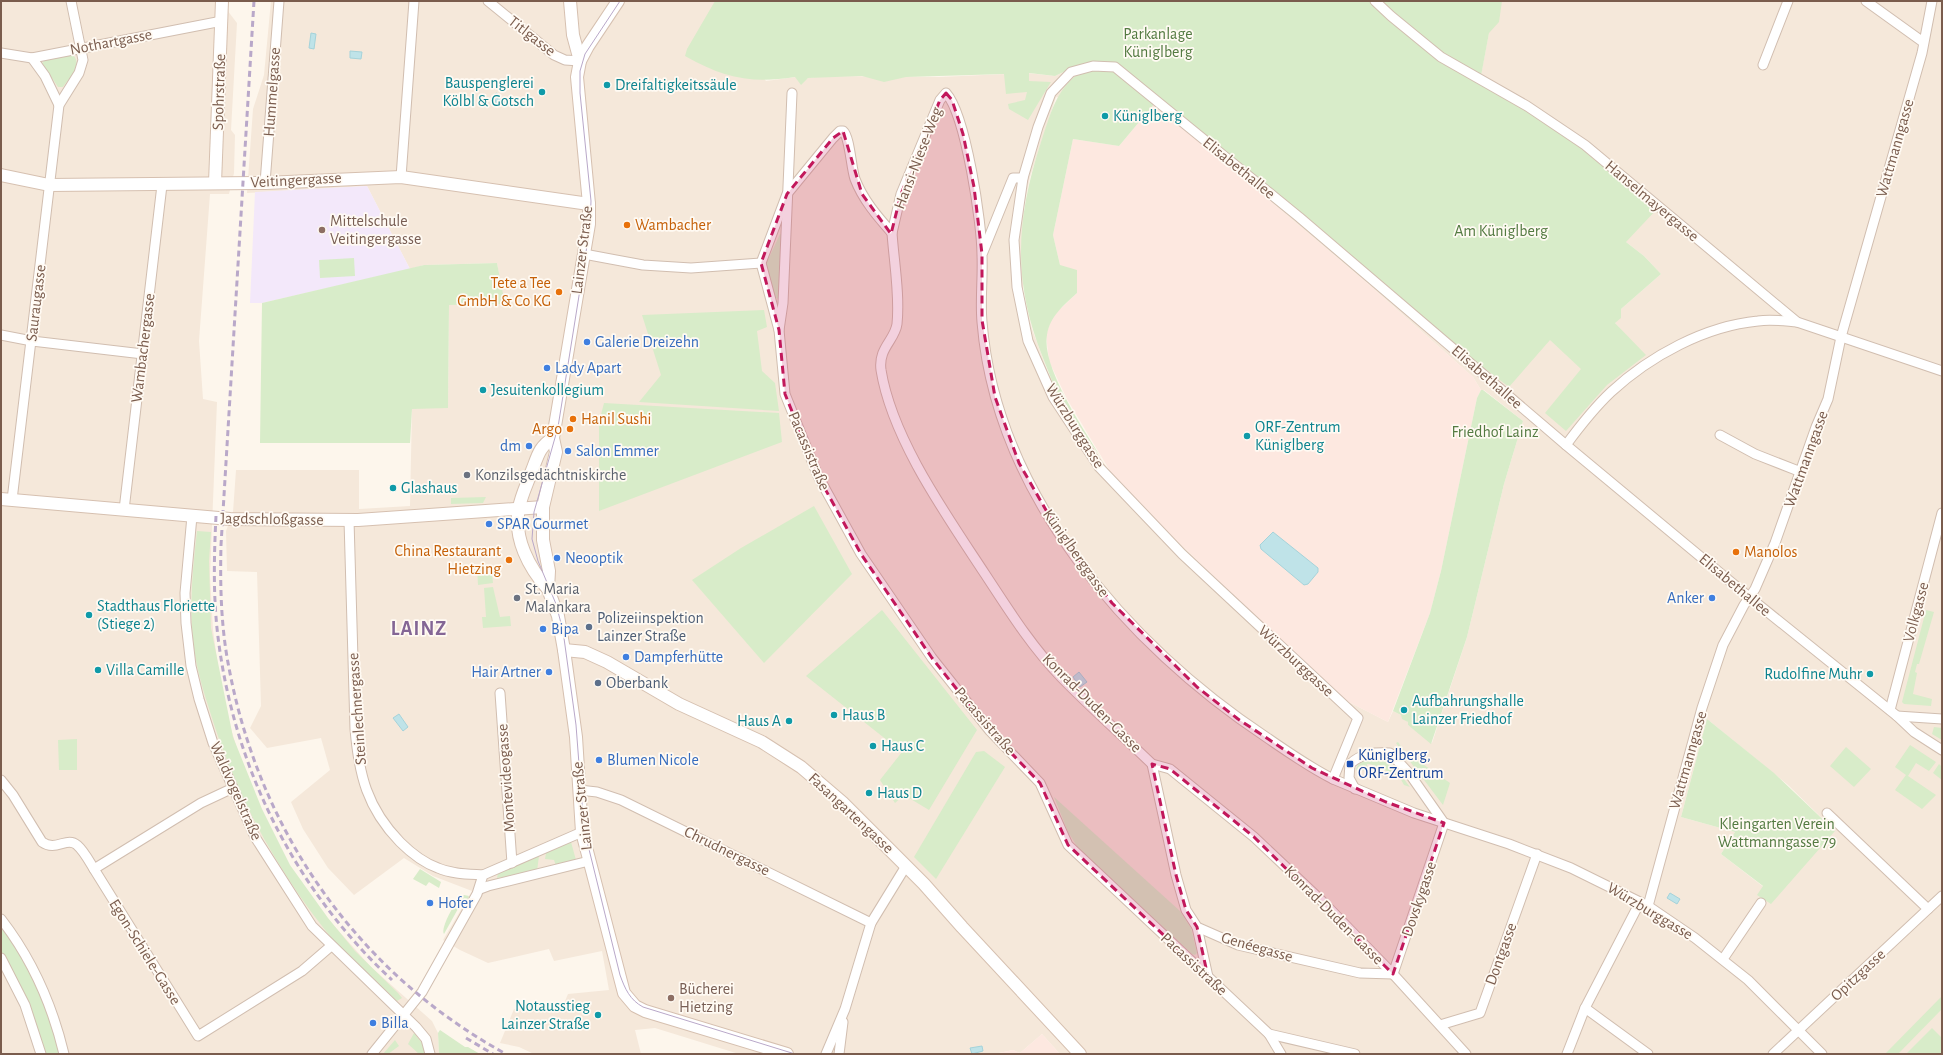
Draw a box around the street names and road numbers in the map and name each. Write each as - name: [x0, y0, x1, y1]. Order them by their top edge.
- street label: Titlgasse: [505, 13, 559, 59]
- street label: Nothartgasse: [69, 26, 153, 58]
- street label: Hummelgasse: [261, 47, 283, 137]
- street label: Spohrstraße: [210, 53, 228, 131]
- street label: Wattmanngasse: [1873, 97, 1917, 199]
- street label: Hansi-Niese-Weg: [891, 105, 945, 211]
- street label: Elisabethallee: [1200, 134, 1278, 202]
- street label: Hanselmayergasse: [1602, 157, 1702, 245]
- street label: Veitingergasse: [250, 170, 342, 190]
- street label: Lainzer Straße: [569, 205, 595, 295]
- street label: Sauraugasse: [23, 264, 49, 342]
- street label: Wambachergasse: [128, 292, 158, 404]
- street label: Elisabethallee: [1449, 342, 1525, 412]
- street label: Würzburggasse: [1043, 381, 1107, 471]
- street label: Pacassistraße: [785, 409, 833, 493]
- street label: Wattmanngasse: [1781, 409, 1831, 509]
- street label: Küniglberggasse: [1040, 506, 1112, 600]
- street label: Jagdschloßgasse: [220, 510, 324, 528]
- street label: Elisabethallee: [1696, 551, 1774, 619]
- street label: Volkgasse: [1900, 580, 1932, 644]
- street label: Würzburggasse: [1255, 622, 1337, 700]
- street label: Konrad-Duden-Gasse: [1039, 650, 1145, 756]
- street label: Steinlechnergasse: [345, 652, 369, 766]
- street label: Pacassistraße: [951, 684, 1019, 758]
- street label: Wattmanngasse: [1666, 709, 1710, 811]
- street label: Montevideogasse: [494, 723, 518, 833]
- street label: Waldvogelstraße: [207, 739, 265, 843]
- street label: Lainzer Straße: [569, 761, 595, 851]
- street label: Fasangartengasse: [805, 770, 897, 856]
- street label: Chrudnergasse: [682, 823, 772, 879]
- street label: Dovskygasse: [1399, 859, 1440, 939]
- street label: Konrad-Duden-Gasse: [1281, 862, 1387, 968]
- street label: Würzburggasse: [1604, 879, 1696, 943]
- street label: Egon-Schiele-Gasse: [106, 896, 184, 1008]
- street label: Dontgasse: [1482, 921, 1520, 987]
- street label: Pacassistraße: [1158, 929, 1230, 999]
- street label: Genéegasse: [1219, 929, 1295, 965]
- street label: Opitzgasse: [1828, 946, 1888, 1004]

